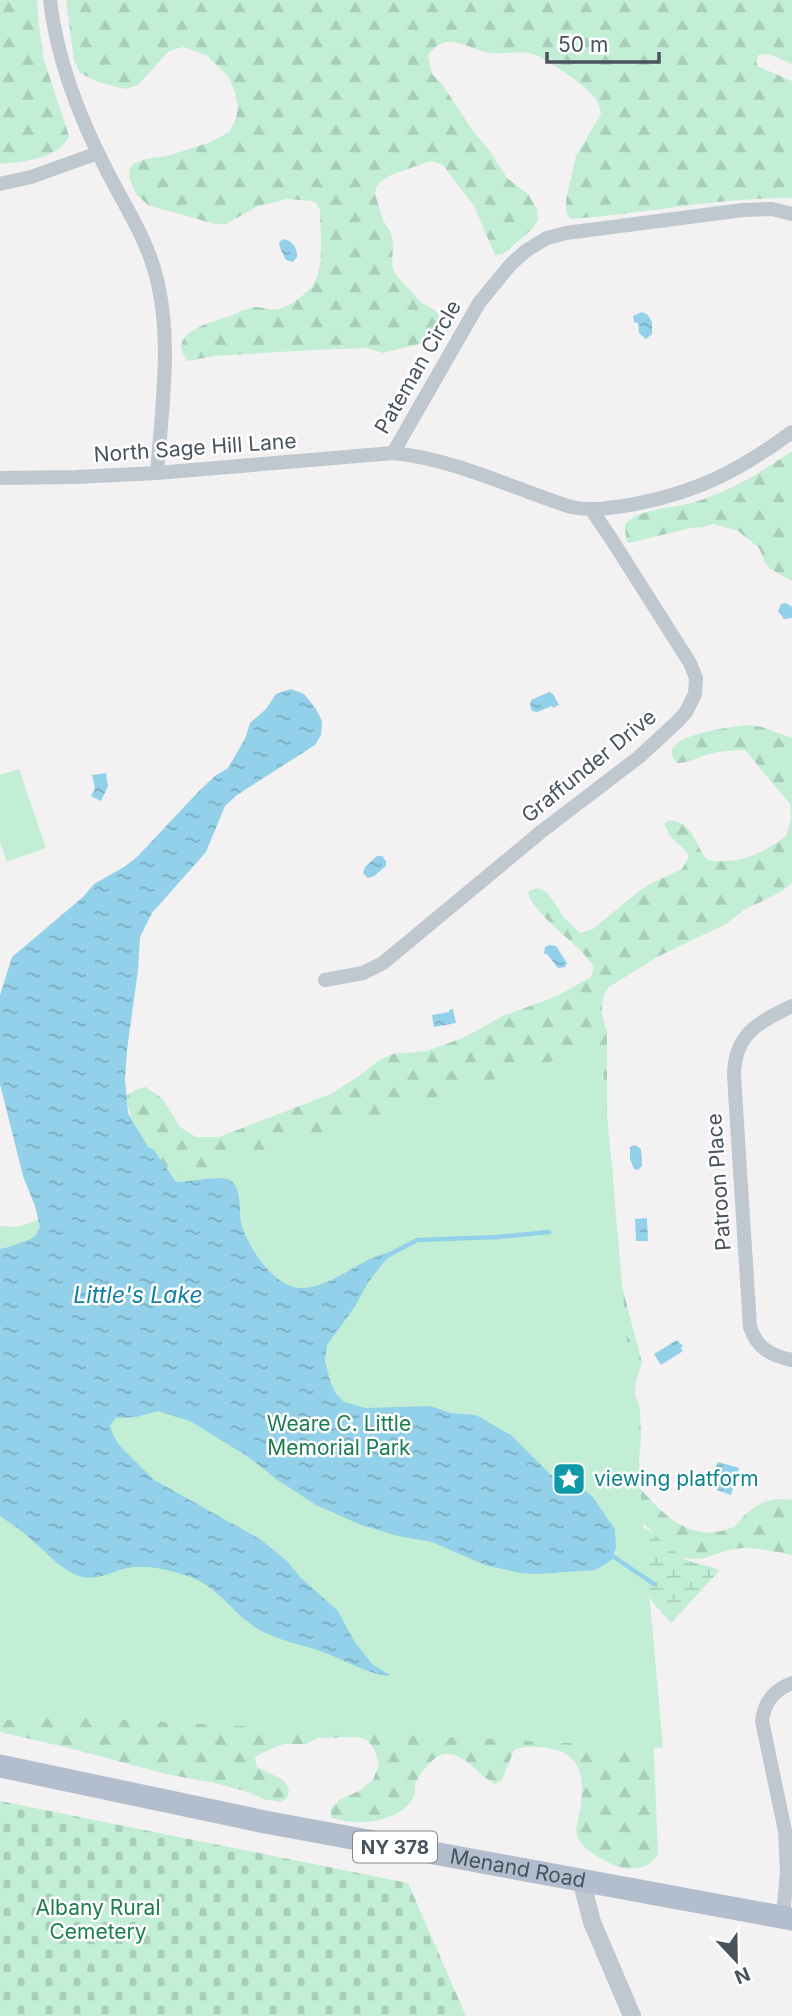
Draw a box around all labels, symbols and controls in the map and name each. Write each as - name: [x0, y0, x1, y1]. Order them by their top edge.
- scale bar: [547, 21, 659, 65]
- text: 50 m: [558, 32, 608, 57]
- street label: Pateman Circle: [369, 296, 466, 438]
- street label: North Sage Hill Lane: [93, 428, 297, 467]
- street label: Graffunder Drive: [516, 704, 661, 828]
- street label: Patroon Place: [701, 1112, 736, 1252]
- water label: Little's Lake: [73, 1281, 203, 1309]
- park label: Weare C. Little Memorial Park: [267, 1411, 411, 1460]
- place icon: viewing platform: [550, 1460, 588, 1498]
- place label: viewing platform: [594, 1466, 759, 1491]
- road number: NY 378: [353, 1831, 437, 1862]
- street label: Menand Road: [448, 1843, 588, 1893]
- park label: Albany Rural Cemetery: [36, 1895, 160, 1944]
- north arrow: [701, 1925, 771, 1995]
- text: N: [731, 1962, 753, 1989]

